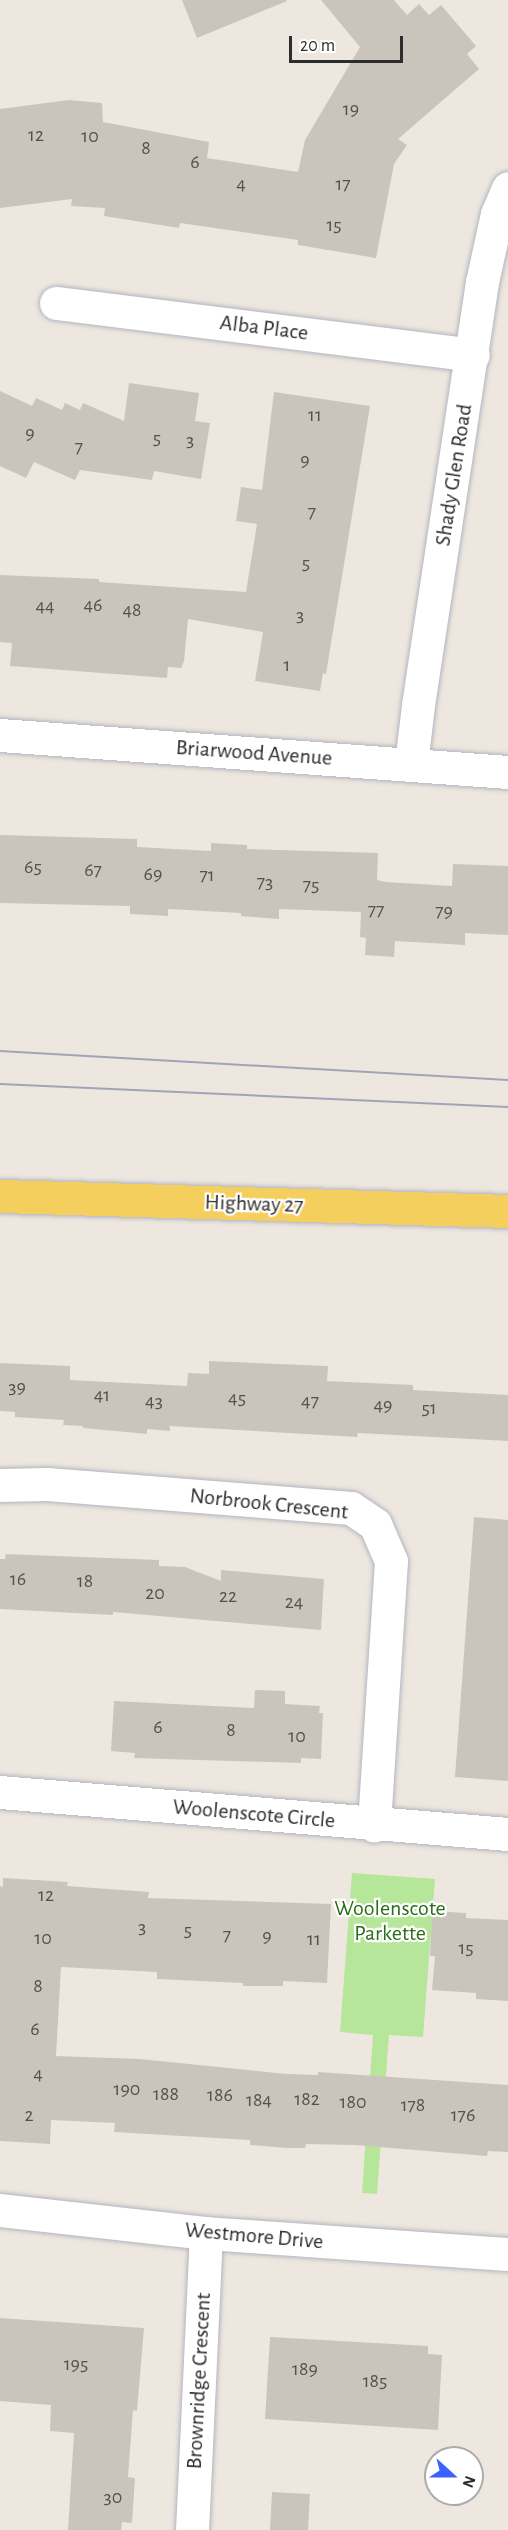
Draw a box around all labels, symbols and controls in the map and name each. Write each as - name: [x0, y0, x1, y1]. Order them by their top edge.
- scale bar: [292, 24, 406, 62]
- text: 20 m: [300, 37, 335, 55]
- house number: 19: [343, 97, 359, 121]
- house number: 12: [28, 123, 44, 147]
- house number: 10: [81, 124, 99, 148]
- house number: 8: [141, 136, 151, 160]
- house number: 6: [190, 150, 200, 174]
- house number: 4: [236, 172, 246, 196]
- house number: 17: [335, 172, 351, 196]
- house number: 15: [326, 213, 342, 237]
- street label: Alba Place: [218, 309, 310, 347]
- street label: Shady Glen Road: [430, 402, 478, 548]
- house number: 11: [308, 403, 322, 427]
- house number: 9: [25, 421, 35, 445]
- house number: 5: [153, 426, 161, 450]
- house number: 3: [186, 428, 194, 452]
- house number: 7: [75, 435, 83, 459]
- house number: 9: [300, 448, 310, 472]
- house number: 7: [308, 500, 316, 524]
- house number: 5: [302, 551, 310, 575]
- house number: 46: [83, 593, 103, 617]
- house number: 44: [35, 594, 55, 618]
- house number: 48: [122, 598, 142, 622]
- house number: 3: [296, 603, 304, 627]
- house number: 1: [284, 653, 290, 677]
- street label: Briarwood Avenue: [175, 734, 333, 772]
- house number: 65: [24, 855, 42, 879]
- house number: 67: [84, 858, 102, 882]
- house number: 69: [144, 862, 162, 886]
- house number: 71: [199, 863, 215, 887]
- house number: 73: [257, 870, 273, 894]
- house number: 75: [303, 873, 319, 897]
- house number: 77: [368, 898, 384, 922]
- house number: 79: [435, 899, 453, 923]
- street label: Highway 27: [204, 1189, 304, 1219]
- house number: 39: [8, 1375, 26, 1399]
- house number: 41: [94, 1383, 110, 1407]
- house number: 45: [228, 1386, 246, 1410]
- house number: 43: [145, 1389, 163, 1413]
- house number: 47: [301, 1389, 319, 1413]
- house number: 49: [373, 1393, 393, 1417]
- house number: 51: [421, 1396, 437, 1420]
- street label: Norbrook Crescent: [189, 1483, 349, 1525]
- house number: 16: [10, 1567, 26, 1591]
- house number: 18: [77, 1569, 93, 1593]
- house number: 20: [145, 1581, 165, 1605]
- house number: 22: [219, 1584, 237, 1608]
- house number: 24: [285, 1590, 303, 1614]
- house number: 6: [153, 1715, 163, 1739]
- house number: 8: [226, 1718, 236, 1742]
- house number: 10: [288, 1724, 306, 1748]
- street label: Woolenscote Circle: [172, 1794, 336, 1834]
- house number: 12: [38, 1883, 54, 1907]
- park label: Woolenscote Parkette: [334, 1895, 446, 1946]
- house number: 3: [138, 1915, 146, 1939]
- house number: 5: [184, 1918, 192, 1942]
- house number: 7: [223, 1923, 231, 1947]
- house number: 9: [262, 1924, 272, 1948]
- house number: 10: [34, 1926, 52, 1950]
- house number: 11: [307, 1927, 321, 1951]
- house number: 15: [458, 1936, 474, 1960]
- house number: 8: [33, 1974, 43, 1998]
- house number: 6: [30, 2017, 40, 2041]
- house number: 4: [33, 2062, 43, 2086]
- house number: 190: [114, 2077, 140, 2101]
- house number: 188: [153, 2082, 179, 2106]
- house number: 186: [207, 2083, 233, 2107]
- house number: 182: [294, 2087, 320, 2111]
- house number: 184: [246, 2088, 272, 2112]
- house number: 180: [340, 2090, 366, 2114]
- house number: 178: [401, 2093, 425, 2117]
- house number: 2: [24, 2103, 34, 2127]
- house number: 176: [451, 2103, 475, 2127]
- street label: Westmore Drive: [184, 2217, 324, 2255]
- street label: Brownridge Crescent: [181, 2292, 217, 2470]
- house number: 195: [64, 2352, 88, 2376]
- house number: 189: [292, 2357, 318, 2381]
- house number: 185: [363, 2369, 387, 2393]
- north arrow: [424, 2446, 484, 2506]
- text: N: [459, 2474, 478, 2490]
- house number: 30: [104, 2485, 122, 2509]

